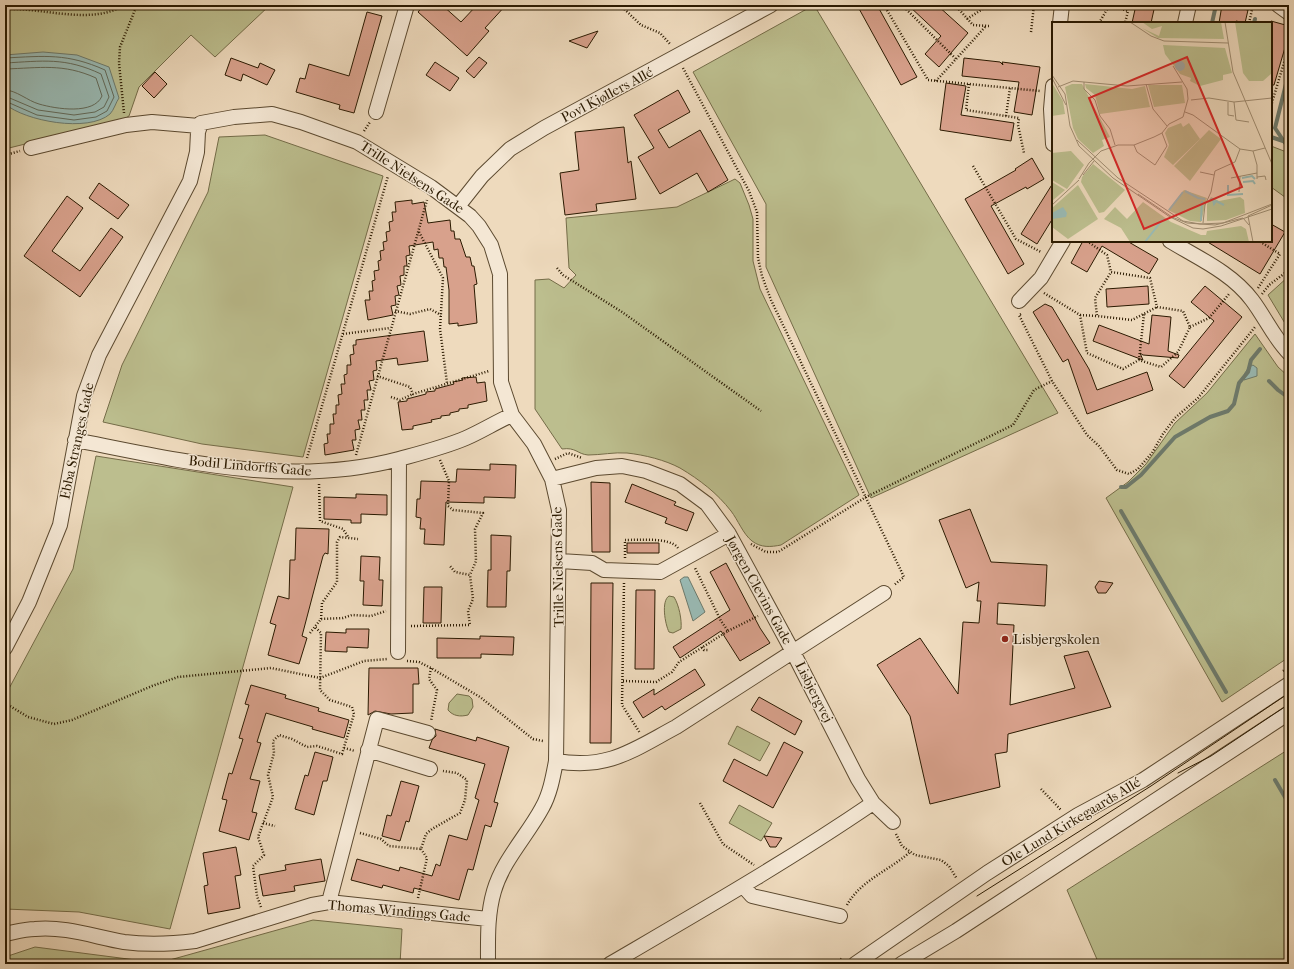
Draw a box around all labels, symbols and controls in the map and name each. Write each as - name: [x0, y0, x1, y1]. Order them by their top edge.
- inset map: [1052, 22, 1272, 242]
- street label: Povl Kjøllers Allé: [558, 64, 656, 126]
- street label: Trille Nielsens Gade: [357, 137, 467, 217]
- street label: Ebba Stranges Gade: [56, 381, 98, 501]
- street label: Bodil Lindorffs Gade: [188, 452, 312, 480]
- street label: Trille Nielsens Gade: [548, 506, 568, 627]
- street label: Jørgen Clevins Gade: [722, 532, 796, 647]
- place label: Lisbjergskolen: [1013, 631, 1100, 648]
- marker: Lisbjergskolen: [1000, 634, 1010, 644]
- street label: Lisbjergvej: [791, 659, 837, 725]
- street label: Ole Lund Kirkegaards Allé: [998, 774, 1144, 870]
- street label: Thomas Windings Gade: [327, 896, 471, 926]

